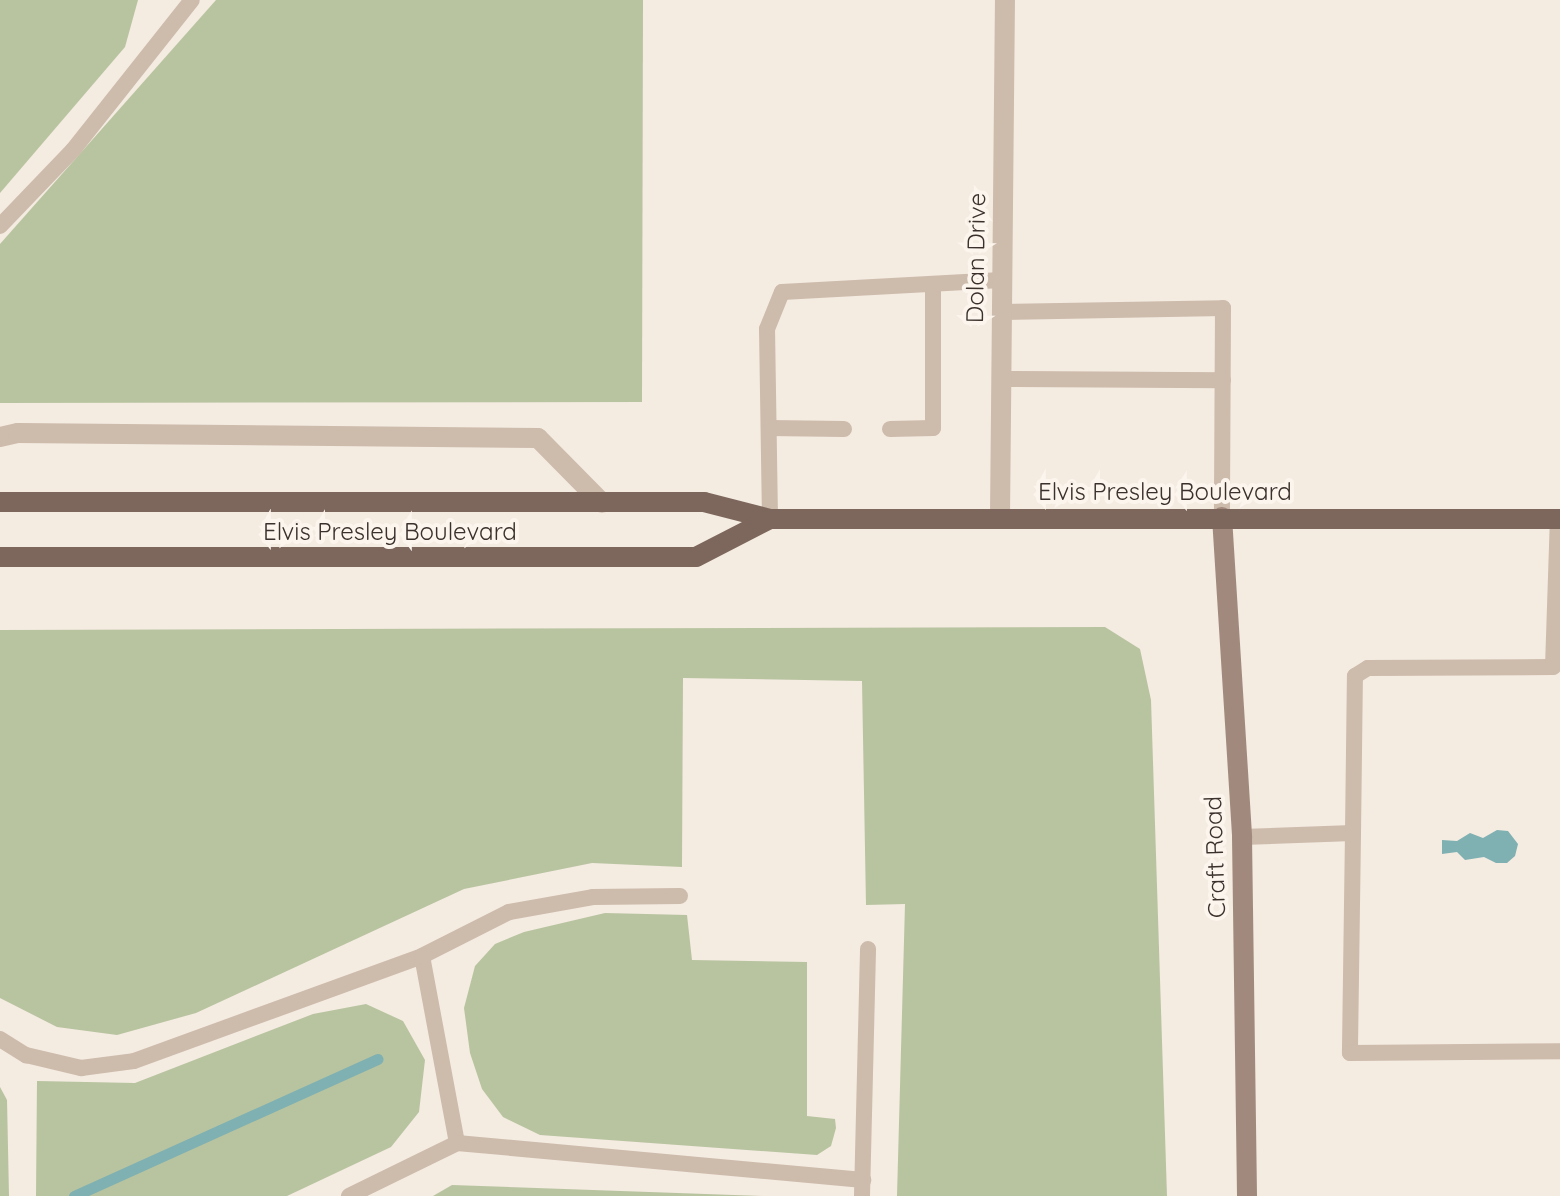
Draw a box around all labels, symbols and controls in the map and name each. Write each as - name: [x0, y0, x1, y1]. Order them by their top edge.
- street label: Dolan Drive: [960, 193, 992, 323]
- street label: Elvis Presley Boulevard: [1038, 478, 1292, 506]
- street label: Elvis Presley Boulevard: [263, 518, 517, 546]
- street label: Craft Road: [1198, 795, 1232, 919]

